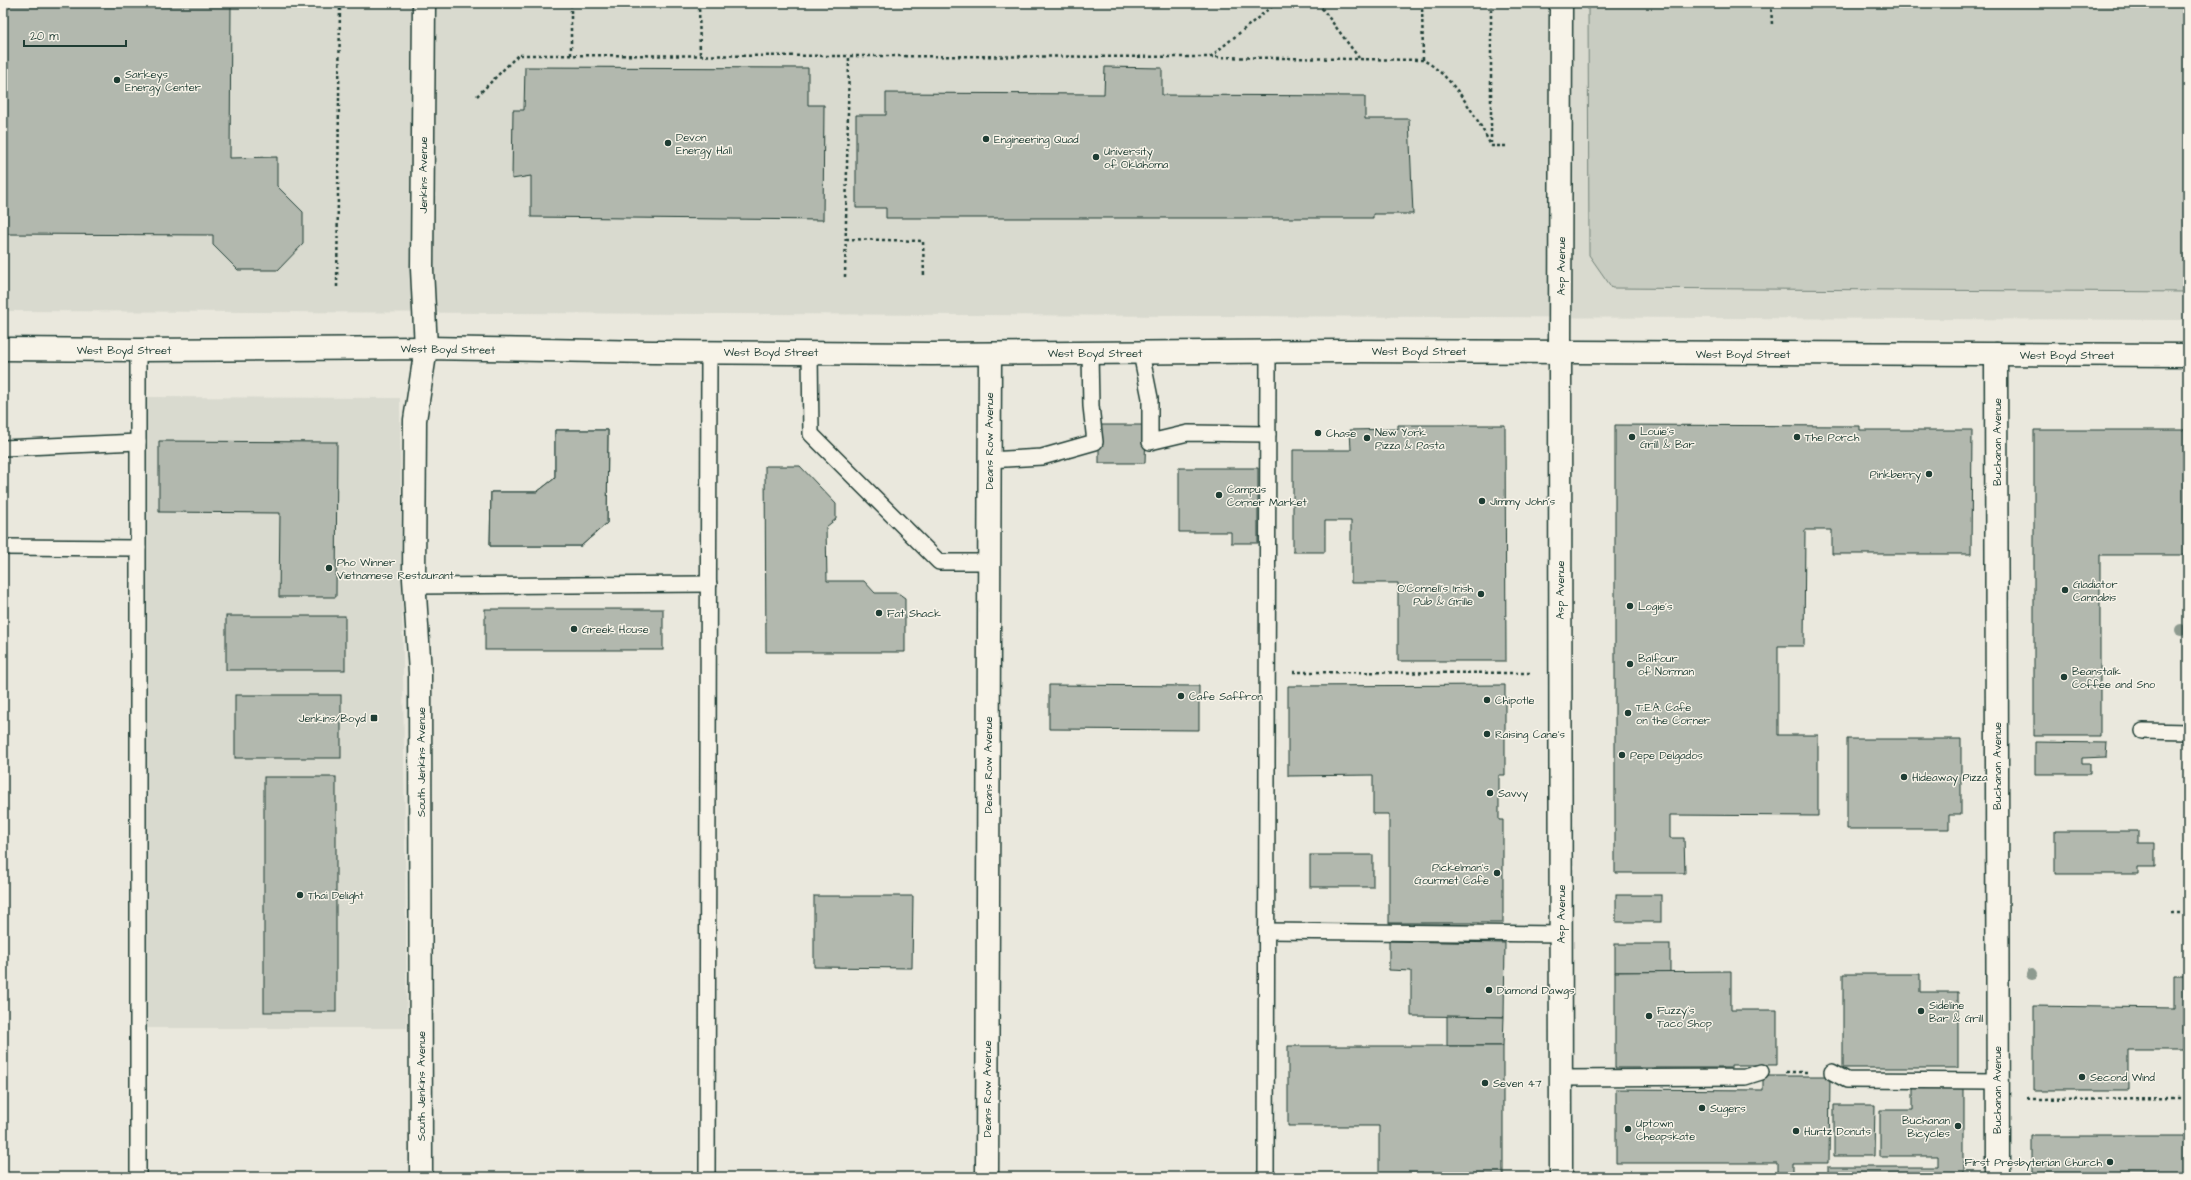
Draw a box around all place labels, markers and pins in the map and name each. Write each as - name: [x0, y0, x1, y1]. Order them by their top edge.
- place label: Sarkeys Energy Center: [125, 67, 201, 96]
- marker: Sarkeys Energy Center: [112, 75, 122, 85]
- place label: Devon Energy Hall: [676, 130, 732, 159]
- place label: Engineering Quad: [994, 132, 1079, 148]
- marker: Engineering Quad: [981, 134, 991, 144]
- marker: Devon Energy Hall: [663, 138, 673, 148]
- place label: University of Oklahoma: [1104, 144, 1169, 172]
- marker: University of Oklahoma: [1091, 152, 1101, 162]
- place label: Louie's Grill & Bar: [1640, 424, 1694, 452]
- place label: New York Pizza & Pasta: [1375, 425, 1445, 453]
- place label: Chase: [1326, 426, 1356, 441]
- marker: Chase: [1313, 428, 1323, 438]
- place label: The Porch: [1805, 430, 1860, 445]
- marker: Louie's Grill & Bar: [1627, 432, 1637, 442]
- marker: The Porch: [1792, 432, 1802, 442]
- marker: New York Pizza & Pasta: [1362, 433, 1372, 443]
- place label: Pinkberry: [1870, 467, 1921, 483]
- marker: Pinkberry: [1924, 469, 1934, 479]
- place label: Campus Corner Market: [1227, 482, 1307, 510]
- marker: Campus Corner Market: [1214, 490, 1224, 500]
- place label: Jimmy John's: [1490, 494, 1556, 510]
- marker: Jimmy John's: [1477, 496, 1487, 506]
- place label: Pho Winner Vietnamese Restaurant: [337, 555, 455, 583]
- marker: Pho Winner Vietnamese Restaurant: [324, 563, 334, 573]
- place label: Gladiator Cannabis: [2073, 577, 2118, 605]
- place label: O'Connell's Irish Pub & Grille: [1397, 581, 1474, 609]
- marker: Gladiator Cannabis: [2060, 585, 2070, 595]
- marker: O'Connell's Irish Pub & Grille: [1476, 589, 1486, 599]
- place label: Logie's: [1638, 599, 1673, 615]
- marker: Logie's: [1625, 601, 1635, 611]
- place label: Fat Shack: [887, 606, 941, 621]
- marker: Fat Shack: [874, 608, 884, 618]
- place label: Greek House: [582, 622, 649, 637]
- marker: Greek House: [569, 624, 579, 634]
- place label: Balfour of Norman: [1638, 651, 1694, 679]
- marker: Balfour of Norman: [1625, 659, 1635, 669]
- place label: Beanstalk Coffee and Sno: [2072, 664, 2156, 692]
- marker: Beanstalk Coffee and Sno: [2059, 672, 2069, 682]
- place label: Cafe Saffron: [1189, 689, 1263, 704]
- marker: Cafe Saffron: [1176, 691, 1186, 701]
- place label: Chipotle: [1495, 693, 1534, 708]
- marker: Chipotle: [1482, 695, 1492, 705]
- place label: T.E.A. Cafe on the Corner: [1636, 700, 1710, 728]
- marker: T.E.A. Cafe on the Corner: [1623, 708, 1633, 718]
- place label: Jenkins/Boyd: [299, 711, 366, 727]
- marker: Jenkins/Boyd: [369, 713, 379, 723]
- place label: Raising Cane's: [1495, 727, 1565, 743]
- marker: Raising Cane's: [1482, 729, 1492, 739]
- place label: Pepe Delgados: [1630, 748, 1703, 764]
- marker: Pepe Delgados: [1617, 750, 1627, 760]
- place label: Hideaway Pizza: [1912, 770, 1988, 786]
- marker: Hideaway Pizza: [1899, 772, 1909, 782]
- place label: Savvy: [1498, 786, 1528, 802]
- marker: Savvy: [1485, 788, 1495, 798]
- place label: Pickelman's Gourmet Cafe: [1414, 860, 1489, 888]
- marker: Pickelman's Gourmet Cafe: [1492, 868, 1502, 878]
- place label: Thai Delight: [308, 888, 365, 904]
- marker: Thai Delight: [295, 890, 305, 900]
- place label: Diamond Dawgs: [1497, 983, 1575, 999]
- marker: Diamond Dawgs: [1484, 985, 1494, 995]
- place label: Sideline Bar & Grill: [1929, 998, 1984, 1026]
- place label: Fuzzy's Taco Shop: [1657, 1003, 1712, 1031]
- marker: Sideline Bar & Grill: [1916, 1006, 1926, 1016]
- marker: Fuzzy's Taco Shop: [1644, 1011, 1654, 1021]
- place label: Second Wind: [2090, 1070, 2155, 1085]
- marker: Second Wind: [2077, 1072, 2087, 1082]
- place label: Seven 47: [1493, 1076, 1542, 1091]
- marker: Seven 47: [1480, 1078, 1490, 1088]
- place label: Sugers: [1710, 1101, 1746, 1117]
- marker: Sugers: [1697, 1103, 1707, 1113]
- place label: Buchanan Bicycles: [1902, 1113, 1950, 1142]
- place label: Uptown Cheapskate: [1636, 1116, 1695, 1144]
- marker: Buchanan Bicycles: [1953, 1121, 1963, 1131]
- marker: Uptown Cheapskate: [1623, 1124, 1633, 1134]
- place label: Hurtz Donuts: [1804, 1124, 1871, 1139]
- marker: Hurtz Donuts: [1791, 1126, 1801, 1136]
- place label: First Presbyterian Church: [1965, 1155, 2103, 1171]
- marker: First Presbyterian Church: [2105, 1157, 2115, 1167]

